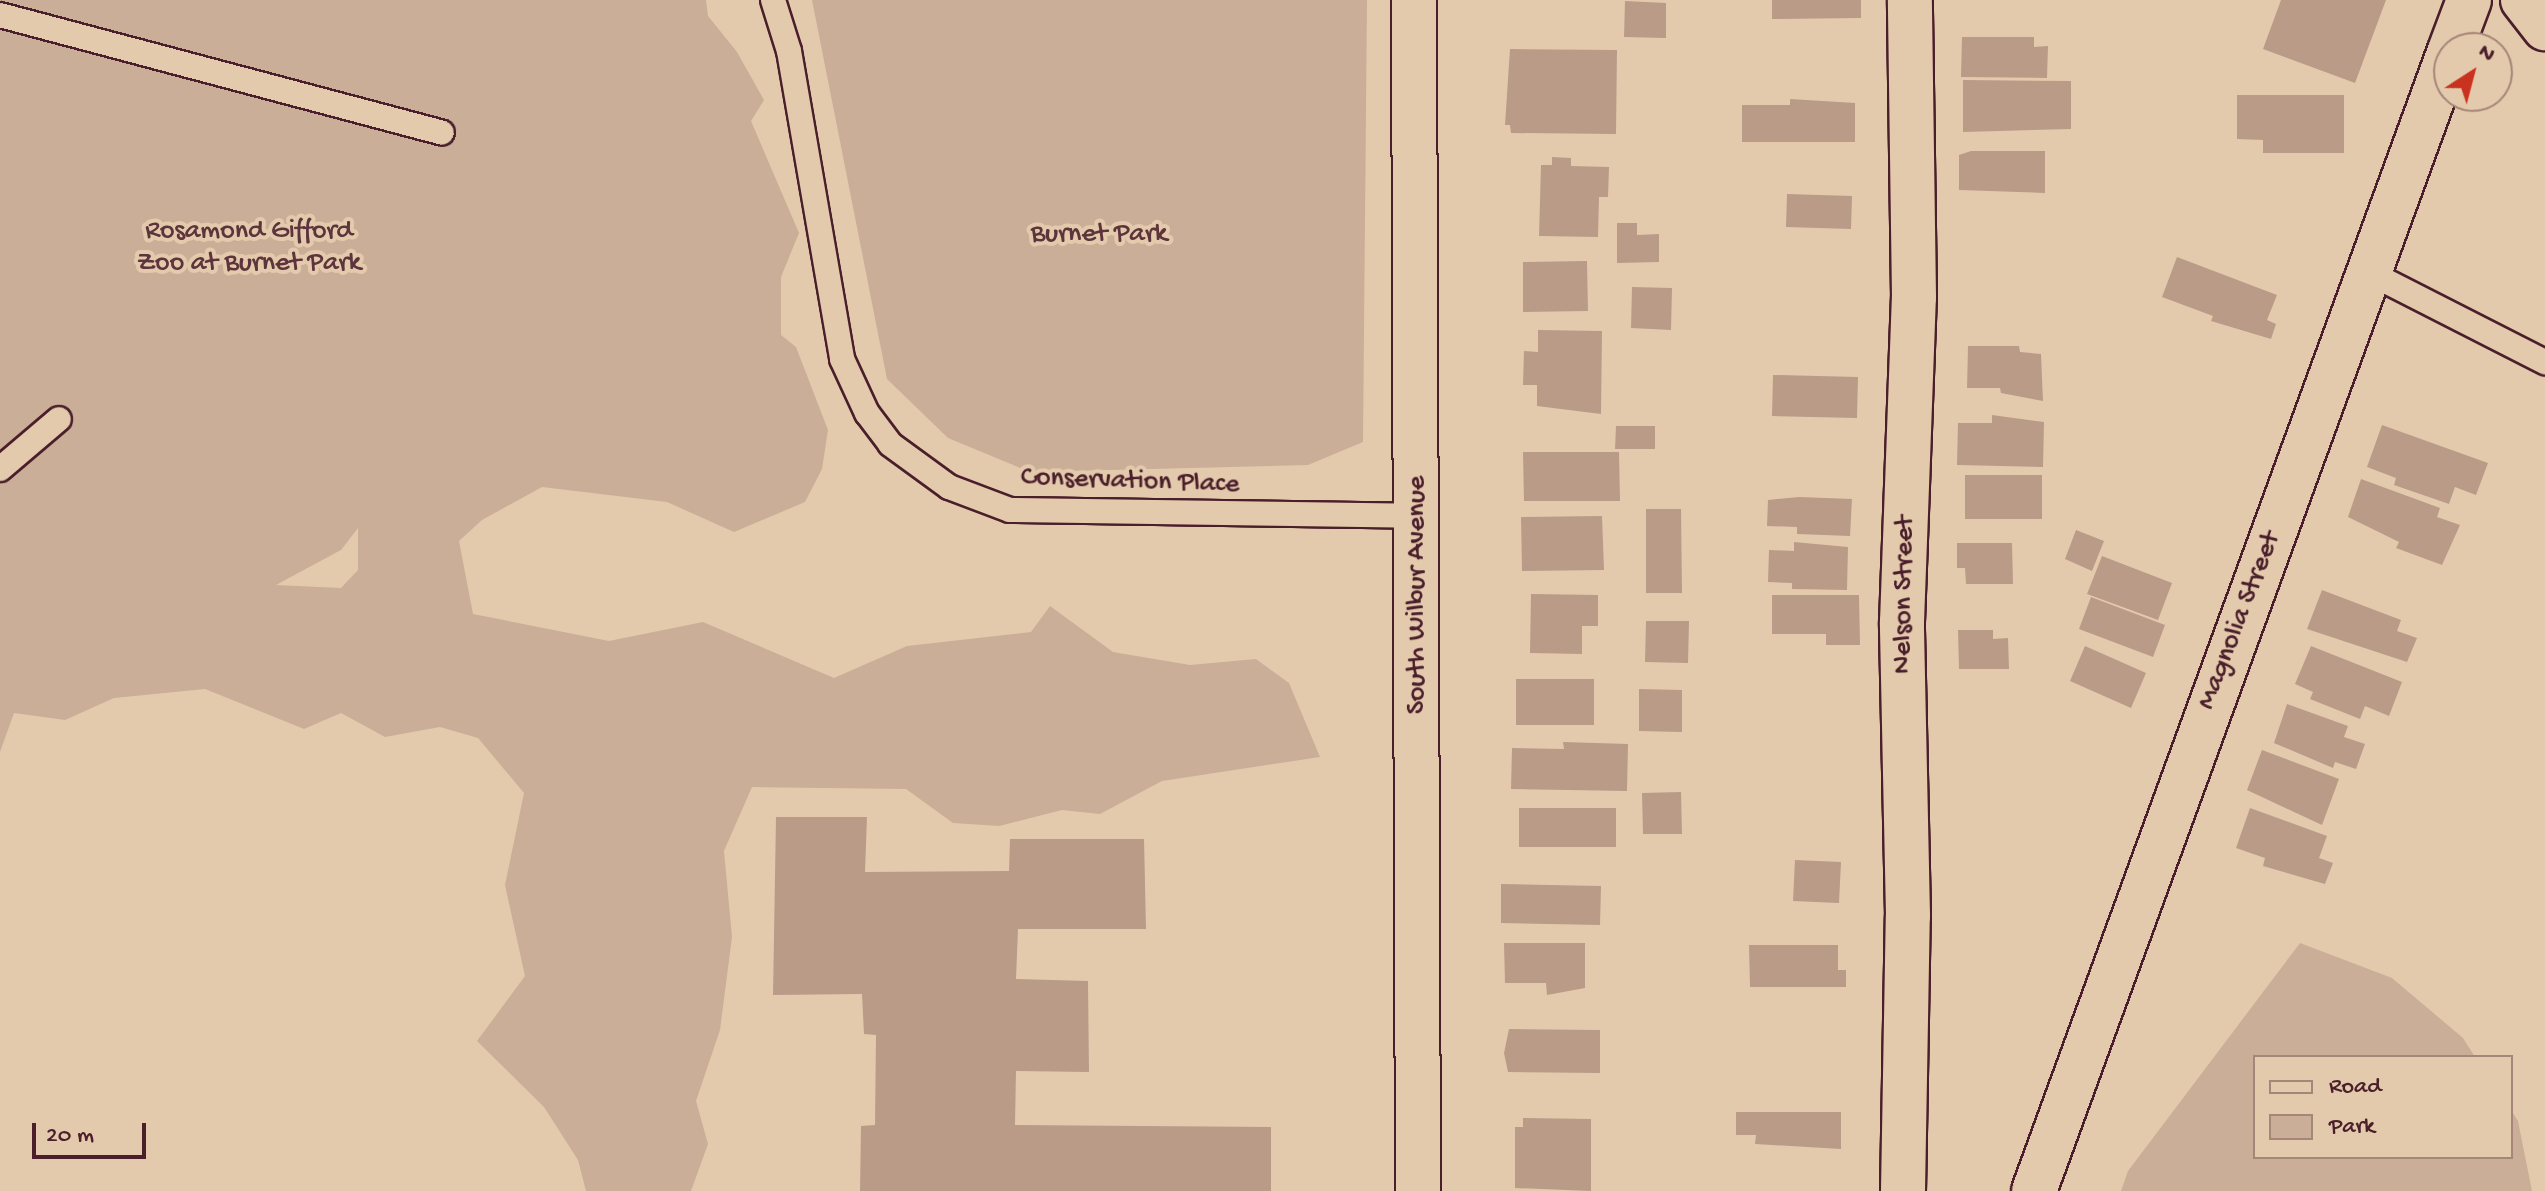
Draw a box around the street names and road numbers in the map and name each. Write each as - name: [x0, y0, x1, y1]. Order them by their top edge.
- street label: Conservation Place: [1020, 461, 1240, 503]
- street label: South Wilbur Avenue: [1401, 476, 1435, 714]
- street label: Nelson Street: [1887, 516, 1923, 674]
- street label: Magnolia Street: [2191, 527, 2289, 715]

